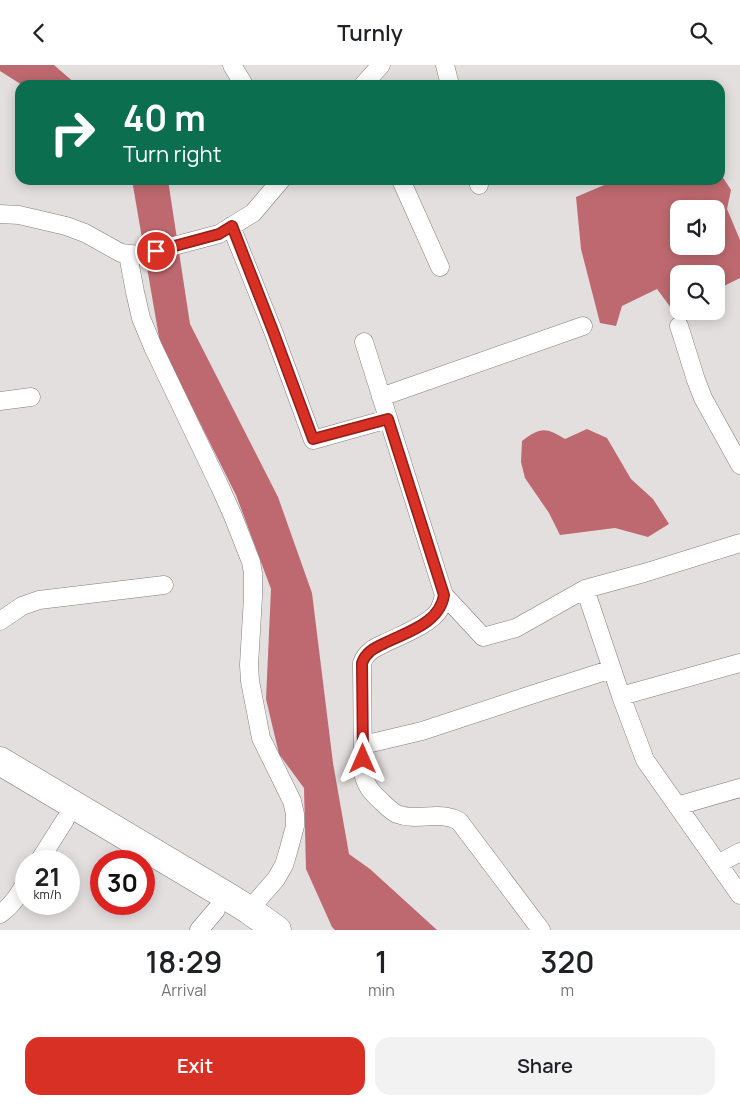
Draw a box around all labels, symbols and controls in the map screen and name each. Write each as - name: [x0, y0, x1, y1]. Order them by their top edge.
- text: Turnly: [337, 18, 403, 48]
- icon: back: [25, 19, 53, 47]
- icon: search: [687, 19, 715, 47]
- text: 40 m: [123, 94, 206, 142]
- icon: right: [40, 100, 105, 165]
- text: Turn right: [123, 139, 221, 169]
- map controls: [670, 200, 725, 320]
- button: sound: [670, 200, 725, 255]
- pin: [135, 230, 177, 272]
- icon: arrive: [142, 237, 170, 265]
- button: search: [670, 265, 725, 320]
- position arrow: [336, 732, 388, 784]
- speed limit sign: 30: [90, 850, 155, 915]
- text: 21: [35, 859, 60, 894]
- text: km/h: [34, 886, 61, 903]
- text: 18:29: [146, 941, 222, 982]
- text: 1: [375, 941, 388, 982]
- text: 320: [540, 941, 594, 982]
- text: Arrival: [161, 979, 207, 1001]
- text: min: [368, 979, 395, 1001]
- text: m: [561, 979, 574, 1001]
- button: Exit: [25, 1037, 365, 1095]
- button: Share: [375, 1037, 715, 1095]

